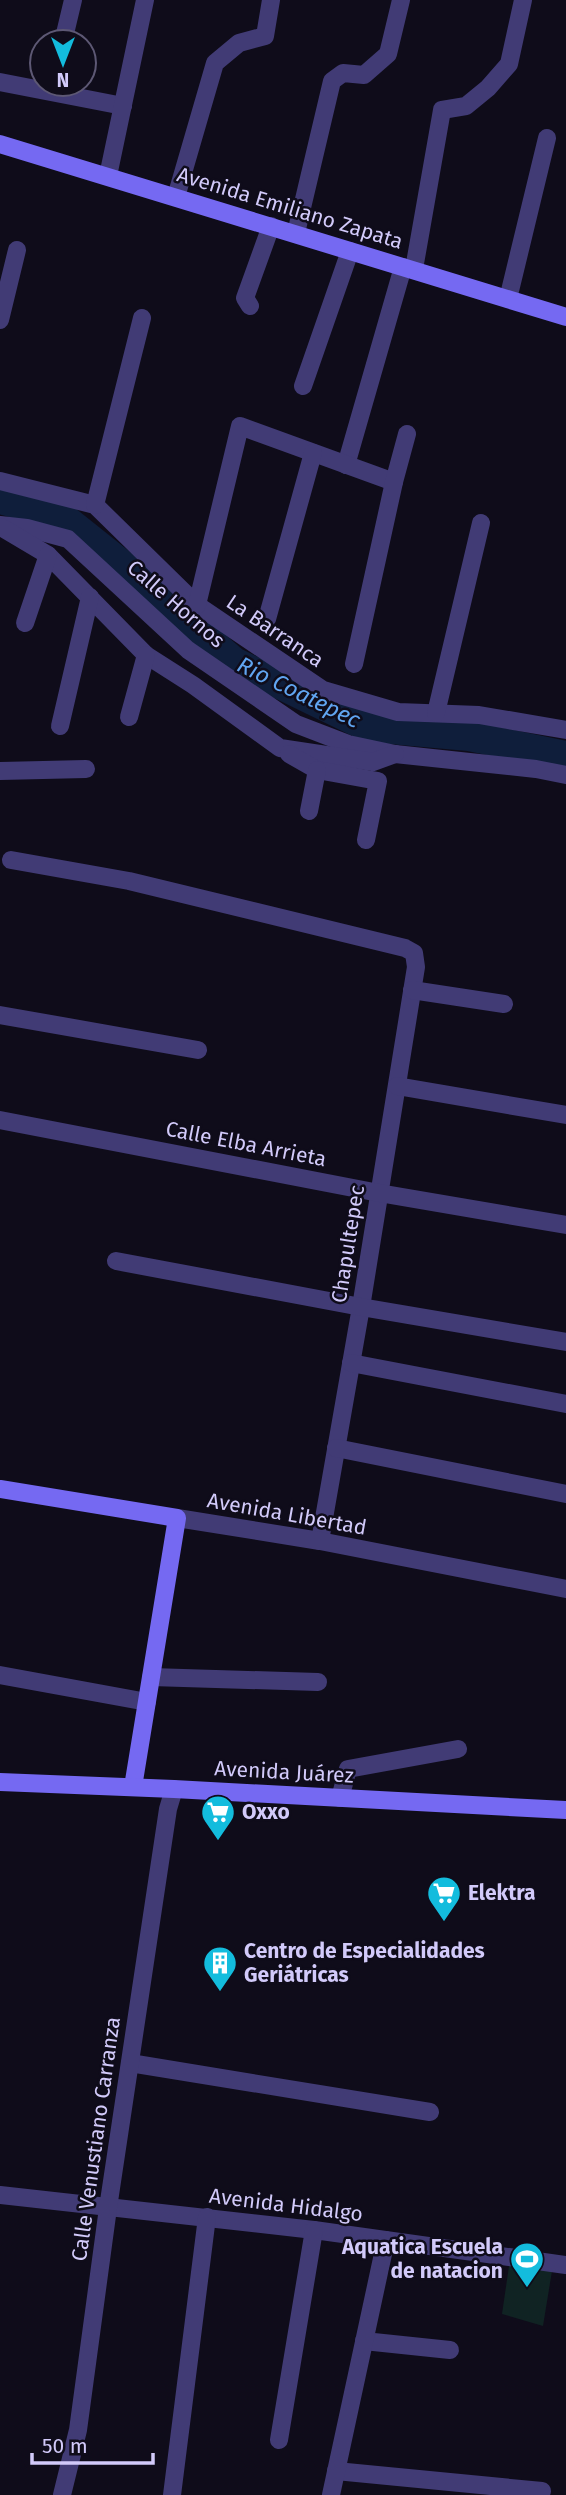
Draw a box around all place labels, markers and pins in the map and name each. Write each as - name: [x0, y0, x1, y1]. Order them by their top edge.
- supermarket icon: Oxxo: [199, 1793, 237, 1842]
- place label: Oxxo: [242, 1799, 290, 1825]
- supermarket icon: Elektra: [425, 1874, 463, 1923]
- place label: Elektra: [468, 1880, 535, 1906]
- place label: Centro de Especialidades Geriátricas: [244, 1938, 485, 1988]
- building icon: Centro de Especialidades Geriátricas: [201, 1944, 239, 1993]
- place label: Aquatica Escuela de natacion: [341, 2234, 503, 2284]
- sports icon: Aquatica Escuela de natacion: [508, 2240, 546, 2289]

